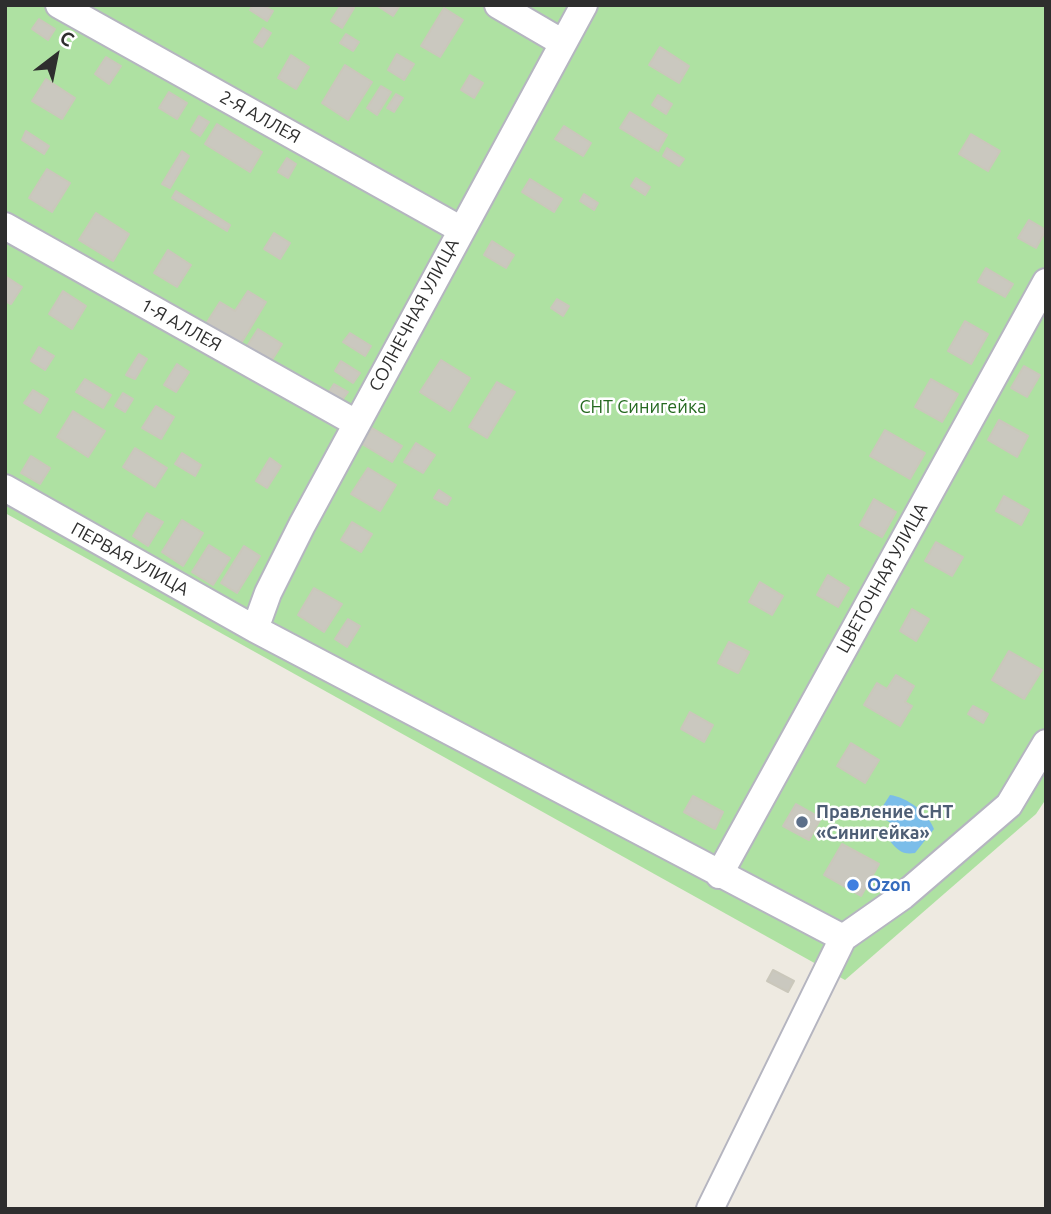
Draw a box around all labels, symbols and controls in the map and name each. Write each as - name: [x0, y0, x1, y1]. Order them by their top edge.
- north arrow: [21, 21, 91, 91]
- text: С: [56, 26, 78, 51]
- street label: 2-Я АЛЛЕЯ: [216, 86, 304, 148]
- street label: СОЛНЕЧНАЯ УЛИЦА: [365, 235, 463, 395]
- street label: 1-Я АЛЛЕЯ: [137, 294, 225, 356]
- park label: СНТ Синигейка: [580, 396, 706, 418]
- street label: ЦВЕТОЧНАЯ УЛИЦА: [832, 499, 932, 657]
- street label: ПЕРВАЯ УЛИЦА: [67, 518, 193, 600]
- place label: Правление СНТ «Синигейка»: [816, 801, 953, 844]
- marker: Правление СНТ «Синигейка»: [794, 814, 810, 830]
- place label: Ozon: [867, 874, 911, 896]
- marker: Ozon: [845, 877, 861, 893]

